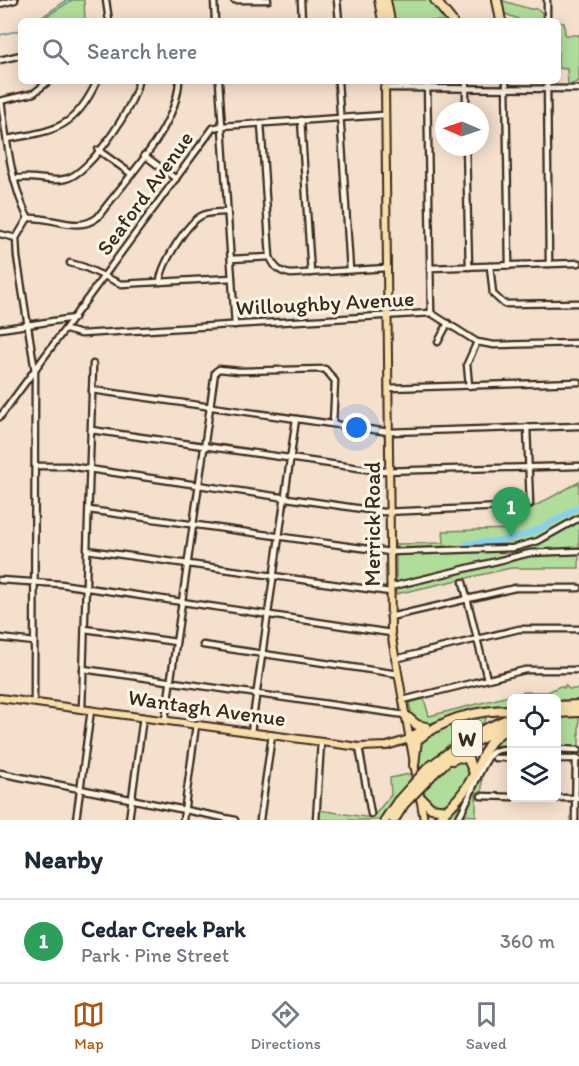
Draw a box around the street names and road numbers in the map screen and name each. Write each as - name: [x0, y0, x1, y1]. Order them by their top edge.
- street label: Seaford Avenue: [91, 126, 199, 260]
- street label: Willoughby Avenue: [235, 285, 415, 321]
- street label: Merrick Road: [359, 461, 386, 586]
- street label: Wantagh Avenue: [126, 684, 288, 732]
- road number: W: [452, 720, 482, 756]

